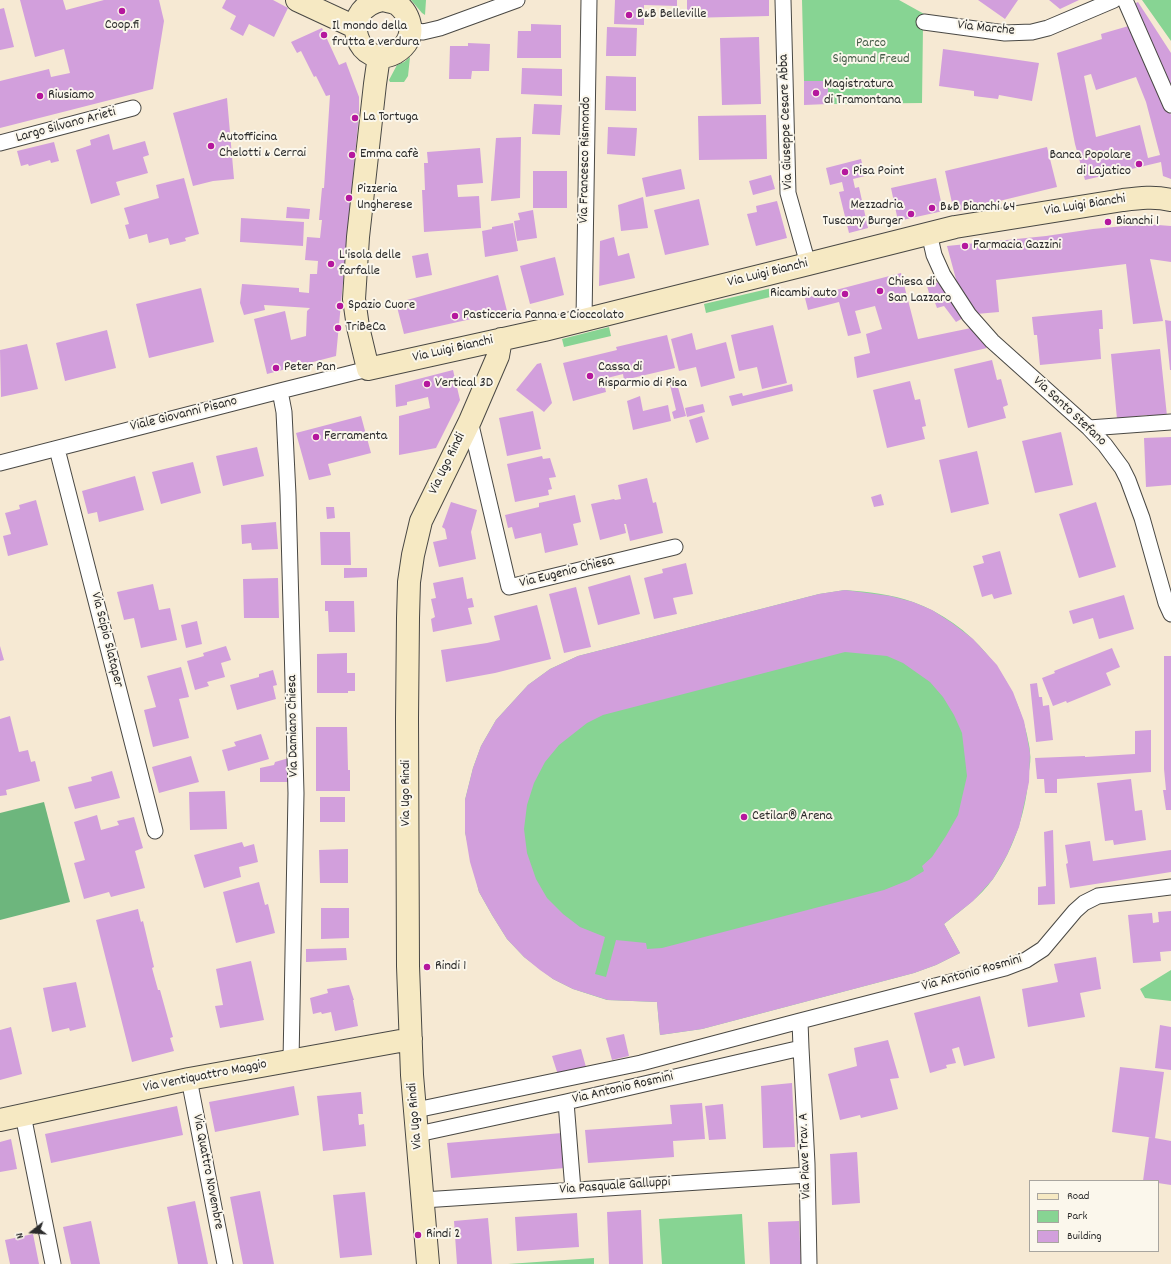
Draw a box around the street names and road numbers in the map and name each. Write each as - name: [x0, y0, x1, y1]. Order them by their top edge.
- street label: Via Marche: [957, 18, 1015, 40]
- street label: Via Giuseppe Cesare Abba: [776, 54, 798, 190]
- street label: Via Francesco Rismondo: [576, 97, 596, 223]
- street label: Largo Silvano Arieti: [14, 105, 118, 147]
- street label: Via Luigi Bianchi: [1043, 191, 1127, 221]
- street label: Via Luigi Bianchi: [726, 256, 810, 292]
- street label: Via Luigi Bianchi: [411, 333, 495, 367]
- street label: Via Santo Stefano: [1029, 374, 1109, 450]
- street label: Viale Giovanni Pisano: [129, 394, 239, 436]
- street label: Via Ugo Rindi: [426, 430, 470, 498]
- street label: Via Eugenio Chiesa: [518, 553, 616, 593]
- street label: Via Scipio Slataper: [86, 591, 126, 689]
- street label: Via Damiano Chiesa: [285, 675, 303, 777]
- street label: Via Ugo Rindi: [399, 760, 415, 826]
- street label: Via Antonio Rosmini: [920, 952, 1024, 996]
- street label: Via Ventiquattro Maggio: [142, 1057, 268, 1097]
- street label: Via Antonio Rosmini: [571, 1069, 675, 1109]
- street label: Via Ugo Rindi: [405, 1082, 427, 1150]
- street label: Via Quattro Novembre: [188, 1113, 226, 1231]
- street label: Via Piave Trav. A: [796, 1113, 816, 1199]
- street label: Via Pasquale Galluppi: [559, 1175, 671, 1199]

